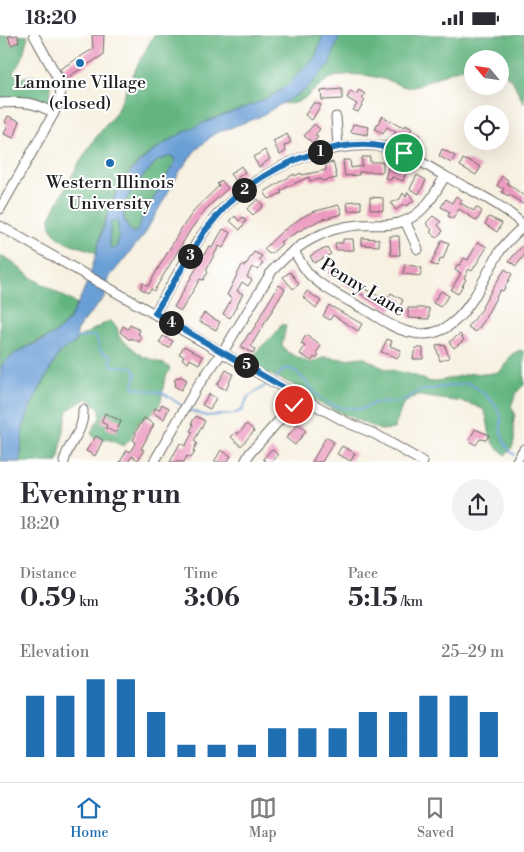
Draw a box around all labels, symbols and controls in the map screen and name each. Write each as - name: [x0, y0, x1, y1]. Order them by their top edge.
- text: 18:20: [25, 6, 77, 30]
- north arrow: [464, 50, 509, 95]
- map controls: [464, 50, 509, 150]
- marker: Lamoine Village (closed): [74, 57, 86, 69]
- place label: Lamoine Village (closed): [14, 71, 146, 115]
- button: locate: [464, 105, 509, 150]
- pin: [383, 132, 425, 174]
- pin: 1: [308, 139, 332, 165]
- icon: arrive: [390, 139, 418, 167]
- text: 1: [317, 143, 324, 161]
- marker: Western Illinois University: [104, 157, 116, 169]
- place label: Western Illinois University: [45, 171, 174, 215]
- pin: 2: [232, 177, 256, 203]
- text: 2: [240, 181, 249, 199]
- pin: 3: [178, 243, 202, 269]
- text: 3: [186, 247, 195, 265]
- street label: Penny Lane: [316, 253, 409, 322]
- pin: 4: [158, 311, 184, 335]
- text: 4: [167, 314, 176, 332]
- pin: 5: [234, 353, 258, 377]
- text: 5: [242, 356, 251, 374]
- pin: [273, 384, 315, 426]
- icon: check: [280, 391, 308, 419]
- text: Evening run: [20, 477, 181, 512]
- button: share: [452, 479, 504, 531]
- text: 18:20: [20, 514, 60, 534]
- text: Distance: [20, 565, 77, 583]
- text: Time: [184, 565, 218, 583]
- text: Pace: [348, 565, 378, 583]
- text: 0.59: [20, 583, 76, 614]
- text: 3:06: [184, 583, 240, 614]
- text: 5:15: [348, 583, 398, 614]
- text: km: [76, 593, 99, 611]
- text: /km: [398, 593, 423, 611]
- text: Elevation: [20, 642, 89, 662]
- text: 25–29 m: [441, 642, 504, 662]
- tab: Home: [70, 794, 109, 842]
- tab: Map: [249, 794, 277, 842]
- tab: Saved: [417, 794, 454, 842]

